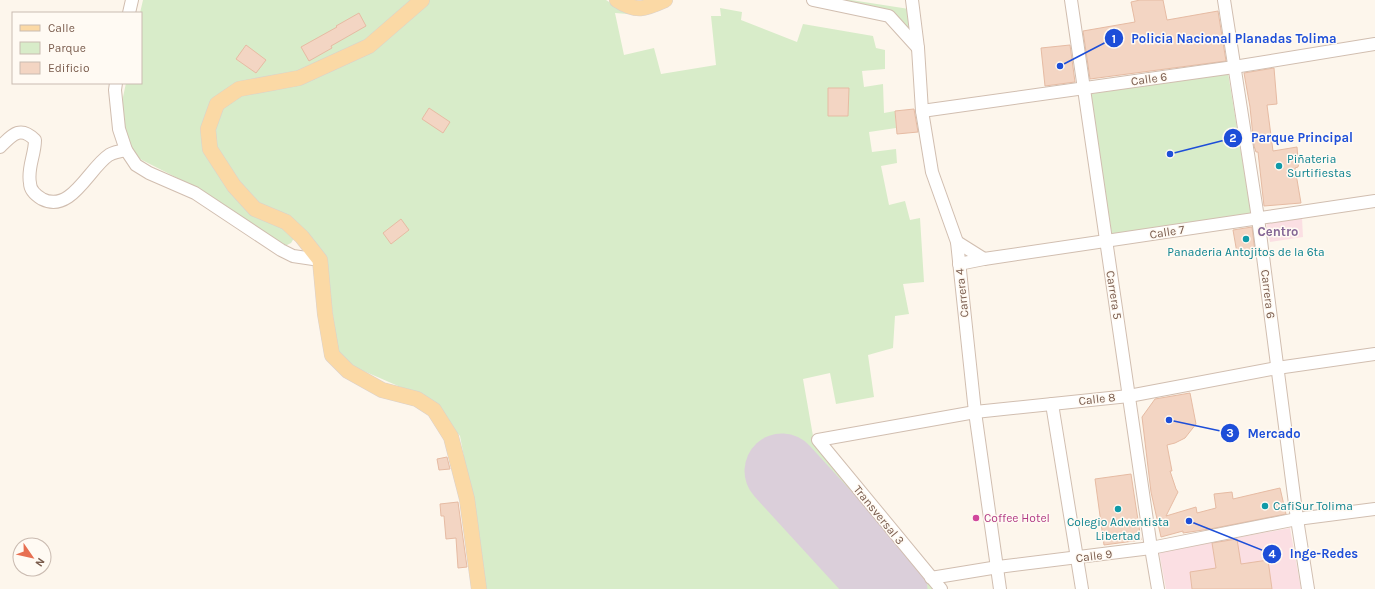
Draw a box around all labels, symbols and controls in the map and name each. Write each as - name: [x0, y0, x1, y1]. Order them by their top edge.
- legend: [12, 12, 142, 84]
- text: Calle: [48, 21, 75, 35]
- callout: Policia Nacional Planadas Tolima: [1104, 26, 1345, 51]
- text: Policia Nacional Planadas Tolima: [1131, 31, 1337, 46]
- text: 1: [1112, 32, 1116, 46]
- text: Parque: [48, 41, 86, 55]
- text: Edificio: [48, 61, 89, 75]
- street label: Calle 6: [1130, 70, 1168, 88]
- callout: Parque Principal: [1223, 125, 1362, 150]
- text: Parque Principal: [1251, 130, 1353, 146]
- text: 2: [1229, 131, 1237, 145]
- place label: Piñateria Surtifiestas: [1287, 152, 1352, 180]
- marker: Piñateria Surtifiestas: [1274, 161, 1284, 171]
- street label: Calle 7: [1148, 222, 1186, 242]
- district label: Centro: [1258, 224, 1298, 239]
- marker: Panaderia Antojitos de la 6ta: [1241, 234, 1251, 244]
- place label: Panaderia Antojitos de la 6ta: [1167, 245, 1325, 259]
- street label: Carrera 4: [952, 267, 972, 318]
- street label: Carrera 6: [1258, 269, 1278, 320]
- street label: Carrera 5: [1103, 270, 1125, 321]
- street label: Calle 8: [1078, 390, 1116, 408]
- callout: Mercado: [1220, 421, 1309, 446]
- text: 3: [1226, 426, 1234, 440]
- text: Mercado: [1247, 426, 1301, 441]
- street label: Transversal 3: [851, 482, 907, 548]
- place label: CafiSur Tolima: [1273, 499, 1353, 513]
- marker: CafiSur Tolima: [1260, 501, 1270, 511]
- marker: Colegio Adventista Libertad: [1113, 504, 1123, 514]
- place label: Coffee Hotel: [984, 511, 1050, 525]
- marker: Coffee Hotel: [971, 513, 981, 523]
- place label: Colegio Adventista Libertad: [1067, 515, 1169, 543]
- north arrow: [12, 537, 52, 577]
- callout: Inge-Redes: [1262, 541, 1366, 566]
- text: Inge-Redes: [1290, 546, 1358, 561]
- street label: Calle 9: [1075, 547, 1113, 565]
- text: 4: [1268, 547, 1276, 561]
- text: N: [32, 555, 47, 569]

